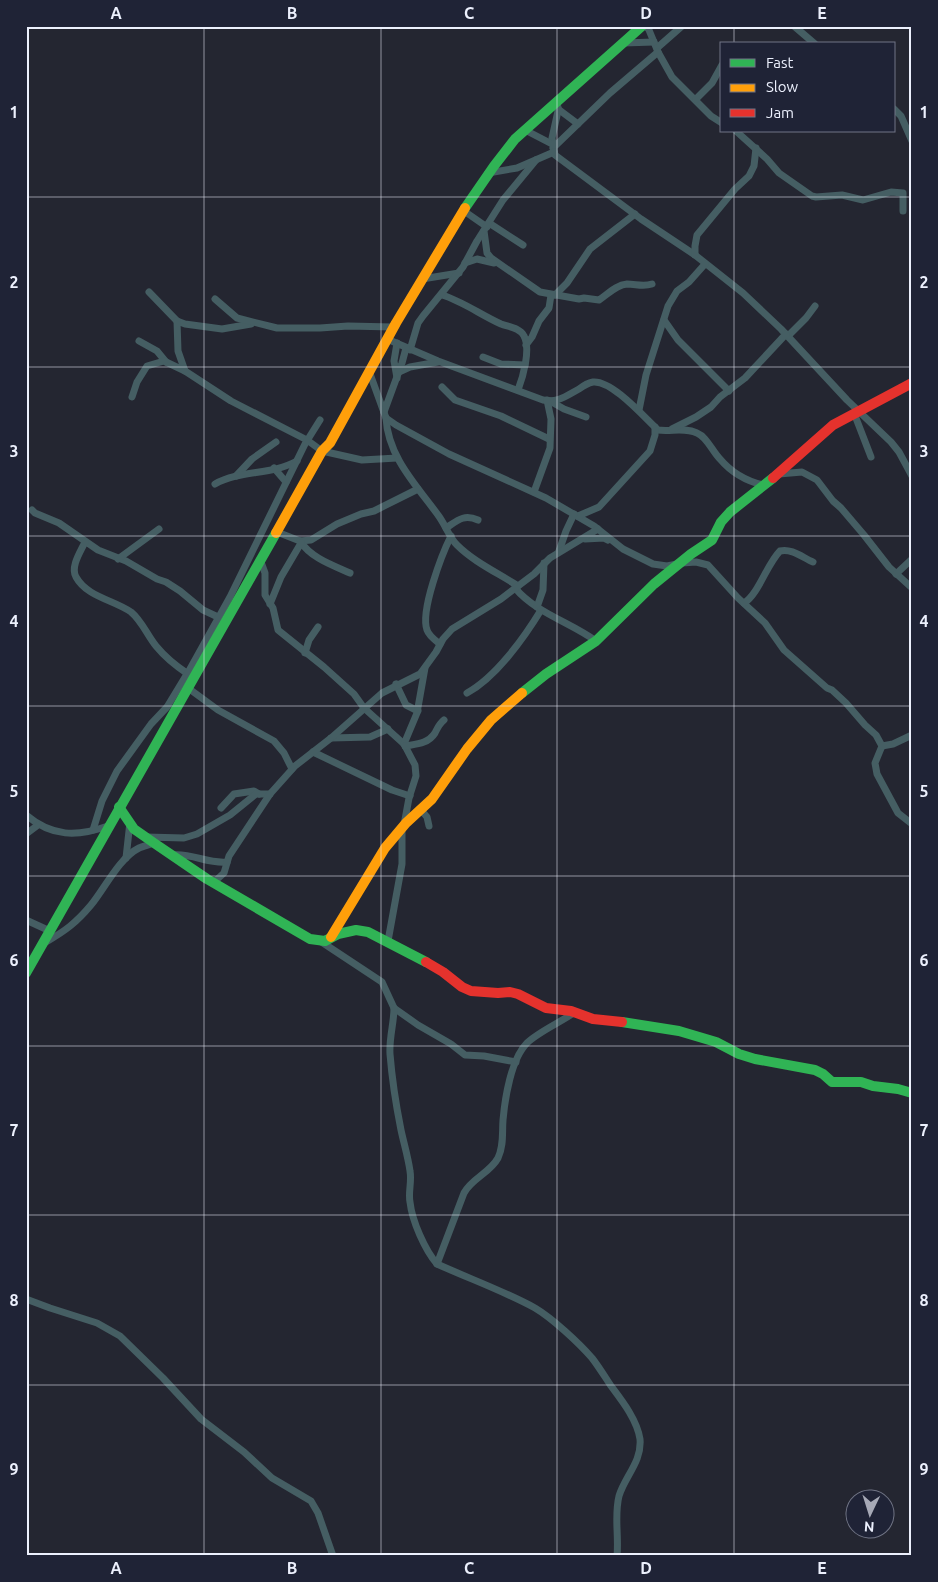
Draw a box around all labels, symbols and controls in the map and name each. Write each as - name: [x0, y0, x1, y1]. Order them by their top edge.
- text: A: [110, 4, 122, 22]
- text: B: [287, 4, 297, 22]
- text: C: [464, 4, 474, 22]
- text: D: [640, 4, 652, 22]
- text: E: [817, 4, 827, 22]
- legend: [720, 42, 896, 132]
- text: Fast: [766, 54, 794, 71]
- text: Slow: [766, 78, 799, 95]
- text: 1: [9, 103, 19, 121]
- text: 1: [919, 103, 929, 121]
- text: Jam: [766, 104, 794, 121]
- text: 2: [9, 273, 19, 291]
- text: 2: [919, 273, 929, 291]
- text: 3: [9, 442, 19, 460]
- text: 3: [919, 442, 929, 460]
- text: 4: [9, 612, 19, 630]
- text: 4: [919, 612, 929, 630]
- text: 5: [9, 782, 19, 800]
- text: 5: [919, 782, 929, 800]
- text: 6: [9, 951, 19, 969]
- text: 6: [919, 951, 929, 969]
- text: 7: [9, 1121, 19, 1139]
- text: 7: [919, 1121, 929, 1139]
- text: 8: [9, 1291, 19, 1309]
- text: 8: [919, 1291, 929, 1309]
- text: 9: [9, 1460, 19, 1478]
- text: 9: [919, 1460, 929, 1478]
- north arrow: [846, 1490, 896, 1540]
- text: N: [863, 1519, 875, 1535]
- text: A: [110, 1559, 122, 1577]
- text: B: [287, 1559, 297, 1577]
- text: C: [464, 1559, 474, 1577]
- text: D: [640, 1559, 652, 1577]
- text: E: [817, 1559, 827, 1577]

